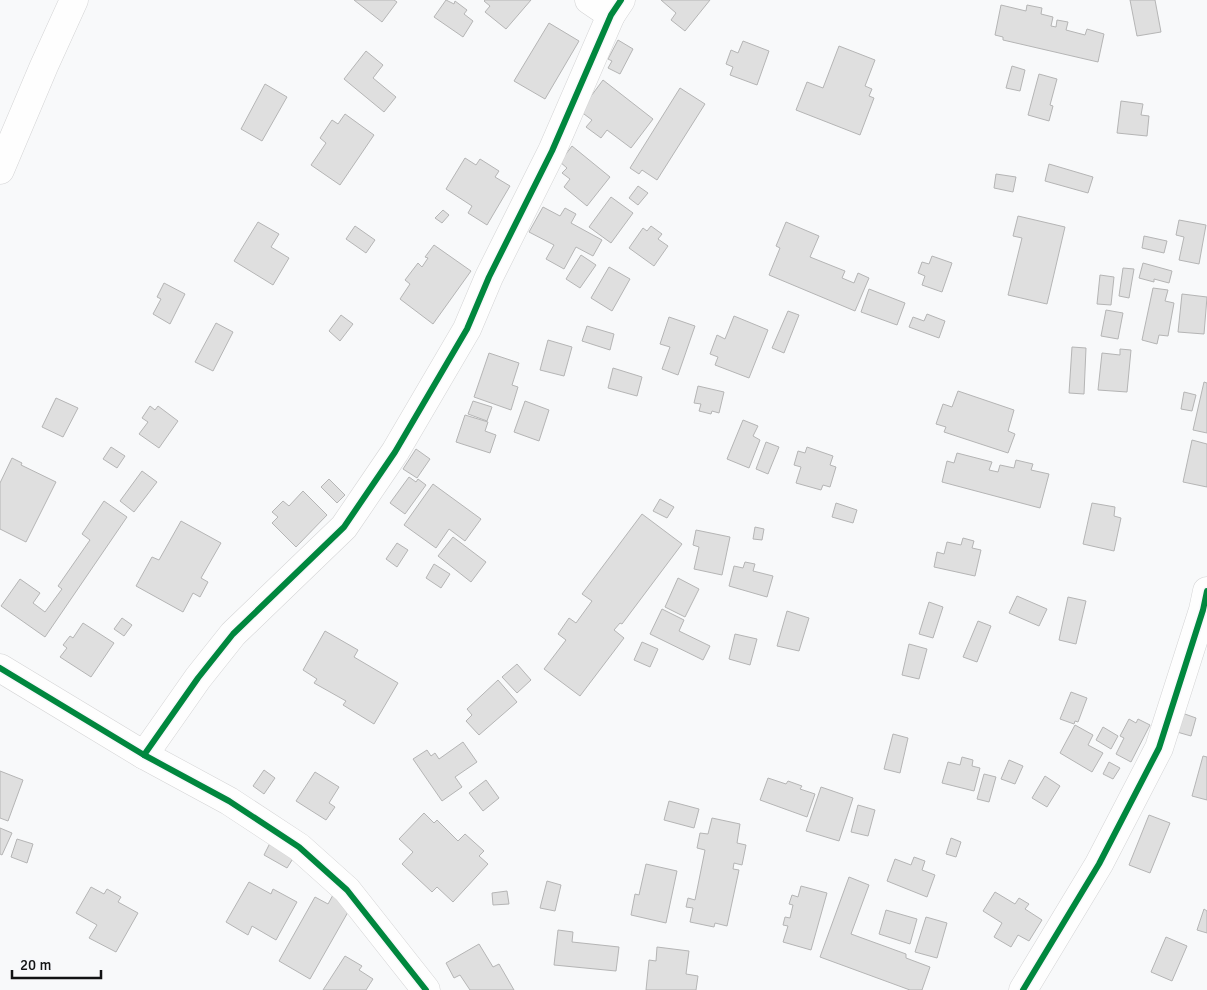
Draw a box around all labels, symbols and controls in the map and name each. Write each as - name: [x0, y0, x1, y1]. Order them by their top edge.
- scale bar: [12, 948, 101, 980]
- text: 20 m: [20, 956, 51, 974]

